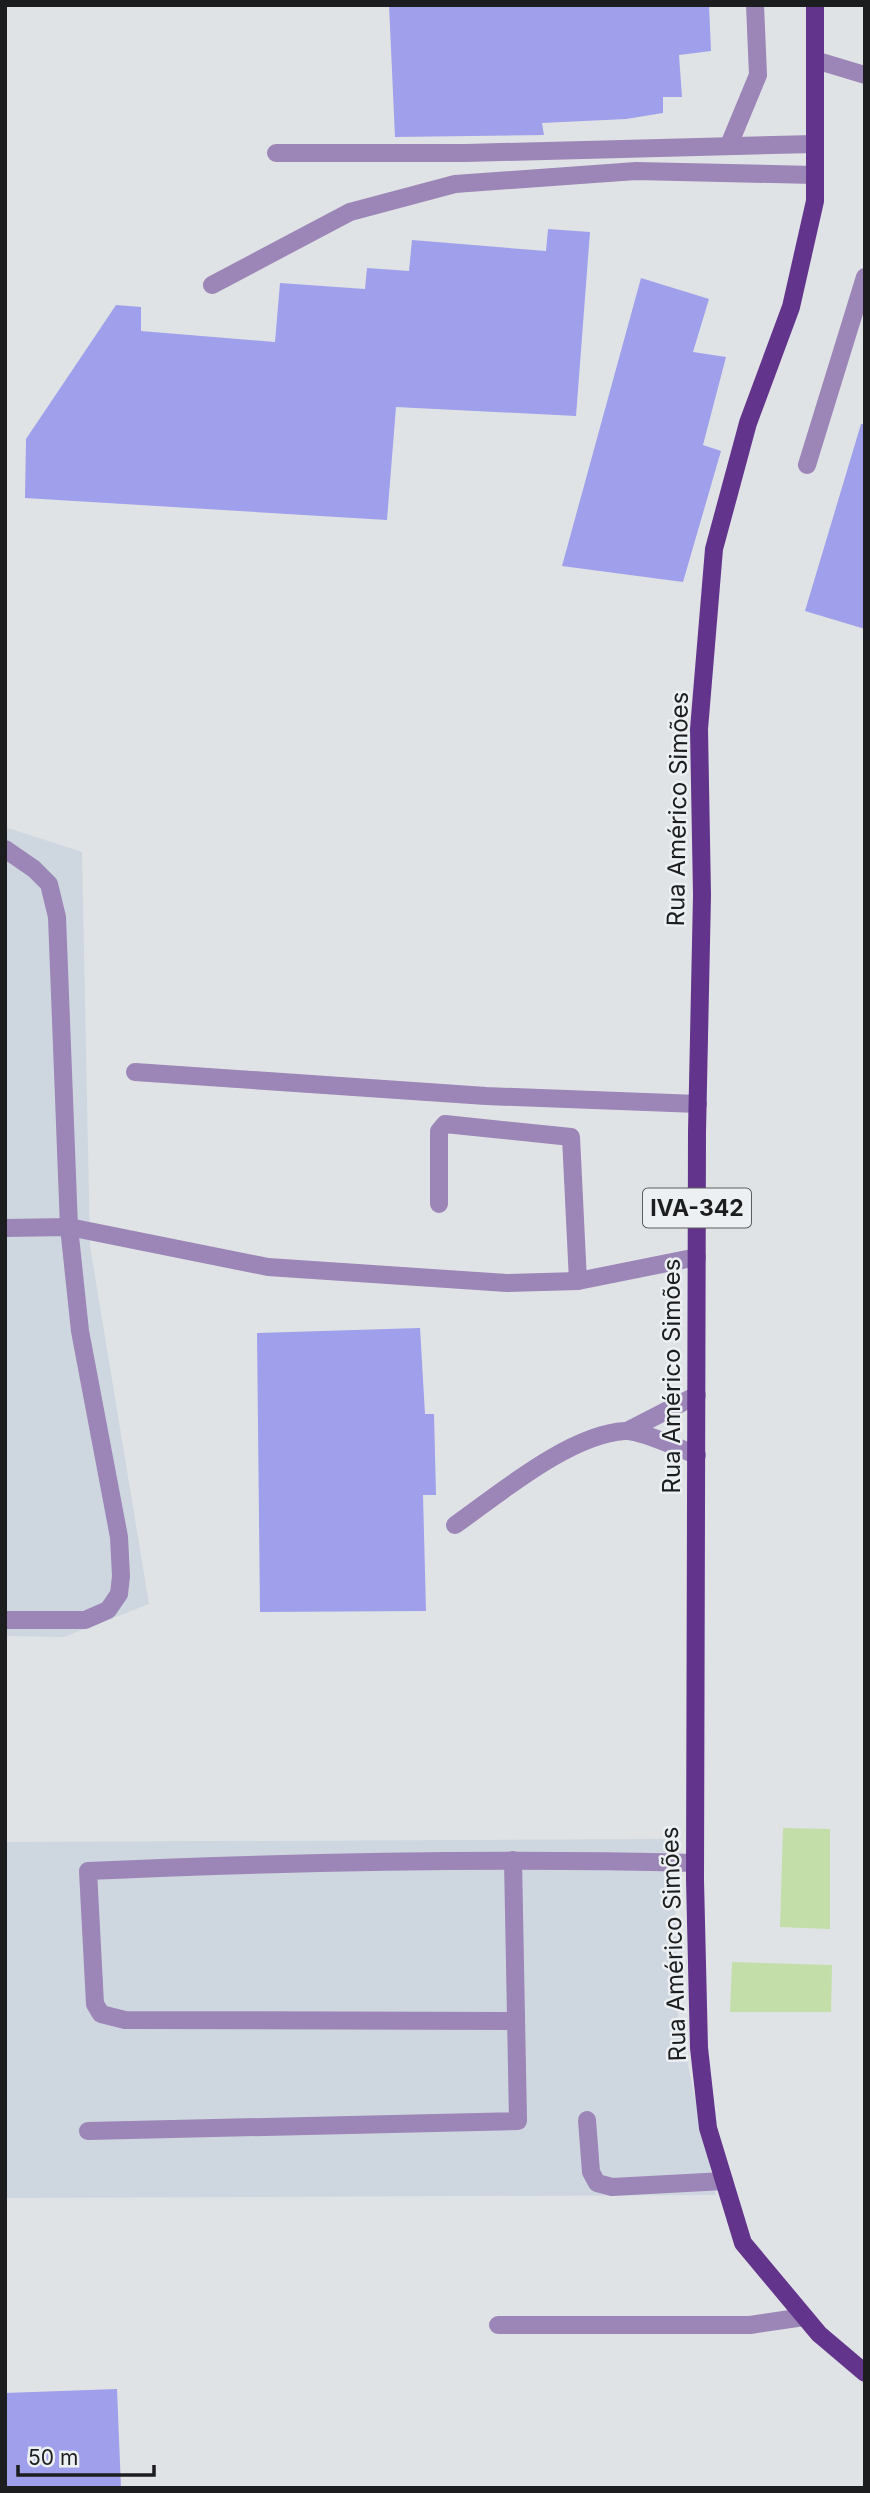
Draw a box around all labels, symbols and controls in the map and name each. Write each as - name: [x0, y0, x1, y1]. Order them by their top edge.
- street label: Rua Américo Simões: [661, 691, 694, 927]
- road number: IVA-342: [643, 1189, 751, 1228]
- street label: Rua Américo Simões: [657, 1259, 686, 1493]
- street label: Rua Américo Simões: [655, 1826, 692, 2062]
- scale bar: [18, 2434, 154, 2478]
- text: 50 m: [28, 2445, 78, 2470]

